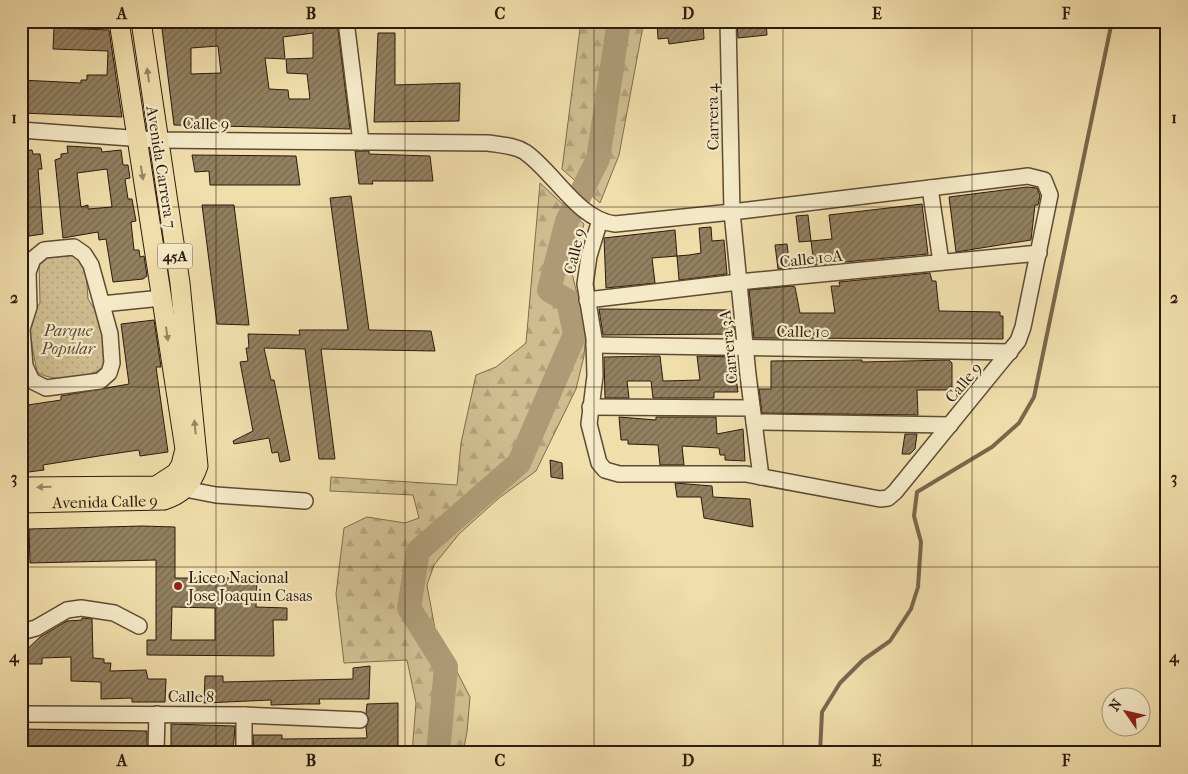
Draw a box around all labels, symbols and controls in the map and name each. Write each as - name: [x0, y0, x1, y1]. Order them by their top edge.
- text: A: [116, 4, 128, 23]
- text: B: [306, 4, 316, 23]
- text: C: [495, 4, 506, 23]
- text: D: [682, 4, 694, 23]
- text: E: [872, 4, 882, 23]
- text: F: [1061, 4, 1071, 23]
- one-way arrow: [144, 66, 152, 82]
- street label: Carrera 4: [702, 83, 723, 150]
- street label: Avenida Carrera 7: [142, 103, 181, 230]
- text: 1: [11, 108, 17, 127]
- text: 1: [1171, 108, 1177, 127]
- street label: Calle 9: [183, 114, 229, 133]
- one-way arrow: [138, 166, 146, 182]
- street label: Calle 9: [560, 226, 589, 276]
- road number: 45A: [158, 244, 192, 268]
- street label: Calle 10A: [779, 246, 844, 271]
- text: 2: [10, 288, 18, 307]
- text: 2: [1170, 288, 1178, 307]
- street label: Carrera 3A: [715, 308, 742, 385]
- park label: Parque Popular: [40, 321, 97, 358]
- street label: Calle 10: [776, 322, 830, 341]
- one-way arrow: [164, 326, 172, 342]
- street label: Calle 9: [941, 358, 986, 406]
- one-way arrow: [191, 418, 199, 434]
- text: 3: [11, 468, 17, 488]
- text: 3: [1171, 468, 1177, 488]
- one-way arrow: [35, 483, 51, 491]
- street label: Avenida Calle 9: [51, 491, 158, 512]
- place label: Liceo Nacional Jose Joaquin Casas: [186, 568, 313, 605]
- marker: Liceo Nacional Jose Joaquin Casas: [172, 580, 184, 592]
- text: 4: [8, 647, 20, 667]
- text: 4: [1168, 647, 1180, 667]
- north arrow: [1100, 686, 1150, 736]
- street label: Calle 8: [168, 687, 214, 706]
- text: N: [1106, 696, 1126, 714]
- text: A: [116, 751, 128, 770]
- text: B: [306, 751, 316, 770]
- text: C: [495, 751, 506, 770]
- text: D: [682, 751, 694, 770]
- text: E: [872, 751, 882, 770]
- text: F: [1061, 751, 1071, 770]

